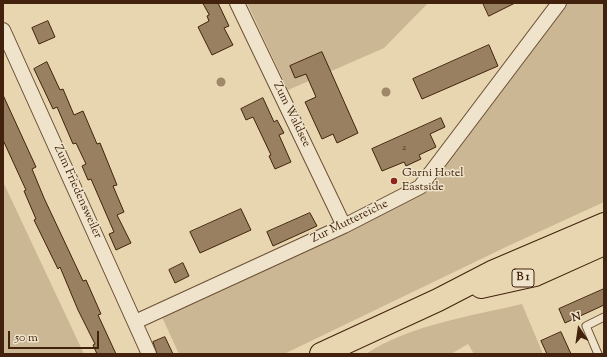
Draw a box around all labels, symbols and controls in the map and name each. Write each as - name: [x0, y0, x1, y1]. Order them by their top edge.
- street label: Zum Waldsee: [269, 80, 313, 150]
- house number: 2: [402, 142, 406, 154]
- street label: Zum Friedensweiler: [50, 143, 104, 241]
- place label: Garni Hotel Eastside: [402, 167, 464, 195]
- marker: Garni Hotel Eastside: [389, 176, 399, 186]
- street label: Zur Muttereiche: [309, 197, 391, 247]
- road number: B 1: [512, 269, 534, 287]
- north arrow: [559, 309, 599, 349]
- text: N: [570, 309, 582, 326]
- scale bar: [10, 323, 101, 349]
- text: 50 m: [15, 329, 38, 347]

